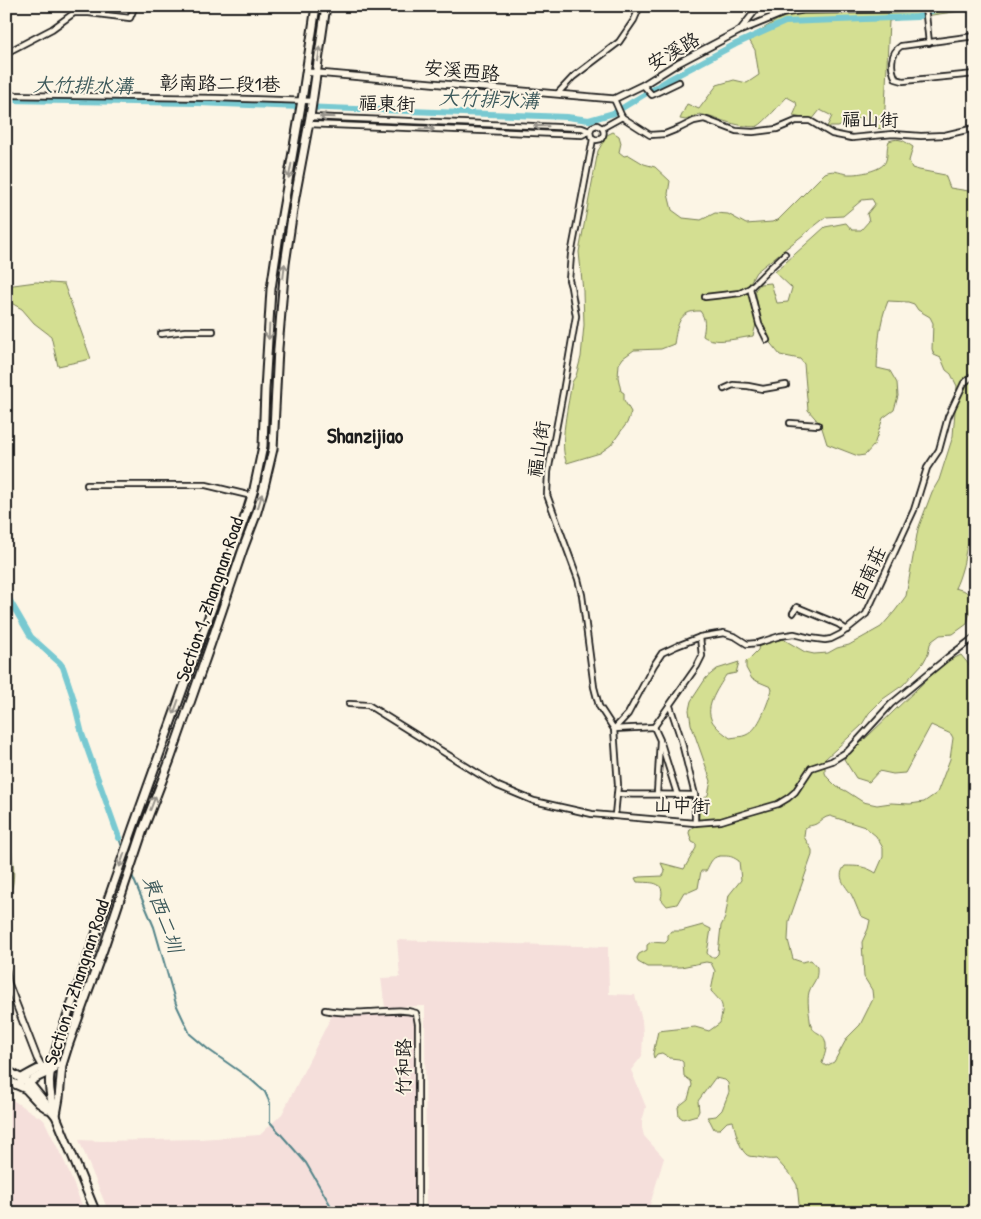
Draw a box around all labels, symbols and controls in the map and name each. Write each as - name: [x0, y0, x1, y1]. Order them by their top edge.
- street label: 安溪路: [642, 25, 704, 77]
- one-way arrow: [314, 46, 324, 62]
- street label: 安溪西路: [423, 54, 501, 86]
- street label: 彰南路二段1巷: [159, 69, 281, 97]
- water label: 大竹排水溝: [33, 70, 135, 99]
- water label: 大竹排水溝: [439, 83, 541, 114]
- street label: 福東街: [358, 89, 416, 117]
- street label: 福山街: [841, 106, 899, 132]
- one-way arrow: [319, 113, 335, 122]
- one-way arrow: [534, 121, 550, 131]
- one-way arrow: [419, 124, 435, 133]
- one-way arrow: [285, 163, 294, 179]
- one-way arrow: [279, 263, 289, 279]
- one-way arrow: [264, 324, 273, 340]
- street label: 福山街: [521, 419, 555, 479]
- district label: Shanzijiao: [327, 421, 404, 450]
- one-way arrow: [256, 494, 266, 510]
- street label: Section 1, Zhangnan Road: [169, 513, 250, 685]
- street label: 西南莊: [844, 542, 892, 604]
- one-way arrow: [171, 699, 180, 715]
- street label: 山中街: [653, 791, 711, 819]
- one-way arrow: [149, 796, 158, 811]
- one-way arrow: [117, 852, 126, 868]
- water label: 東西二圳: [137, 872, 191, 958]
- street label: Section 1, Zhangnan Road: [37, 895, 115, 1068]
- street label: 竹和路: [390, 1038, 416, 1096]

